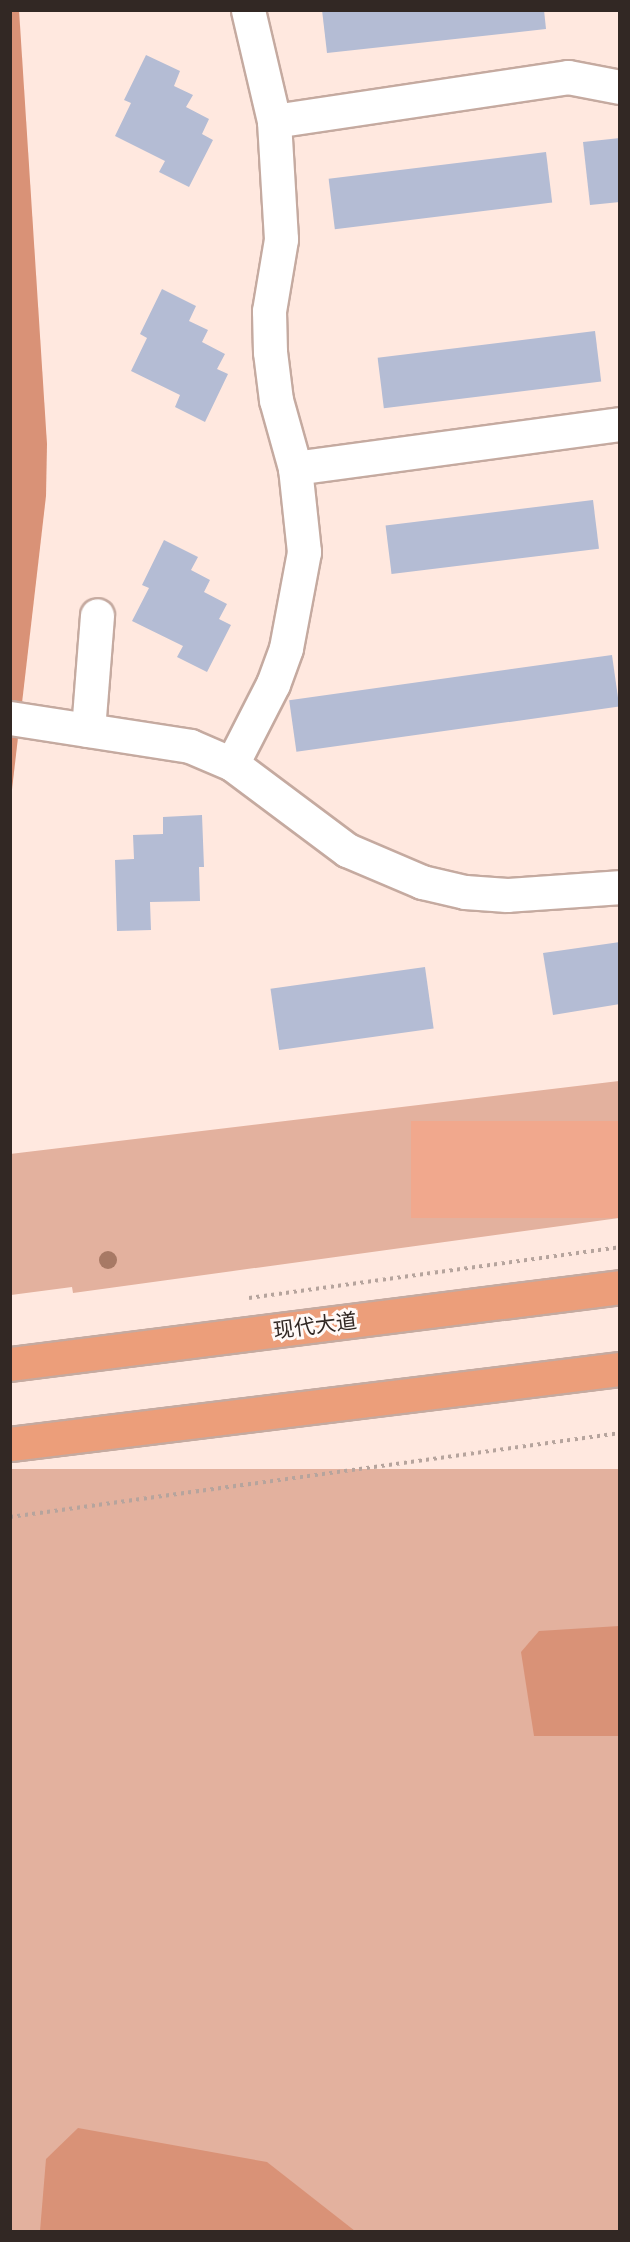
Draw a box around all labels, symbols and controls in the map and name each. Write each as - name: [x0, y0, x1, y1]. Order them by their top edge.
- street label: 现代大道: [272, 1307, 358, 1343]

